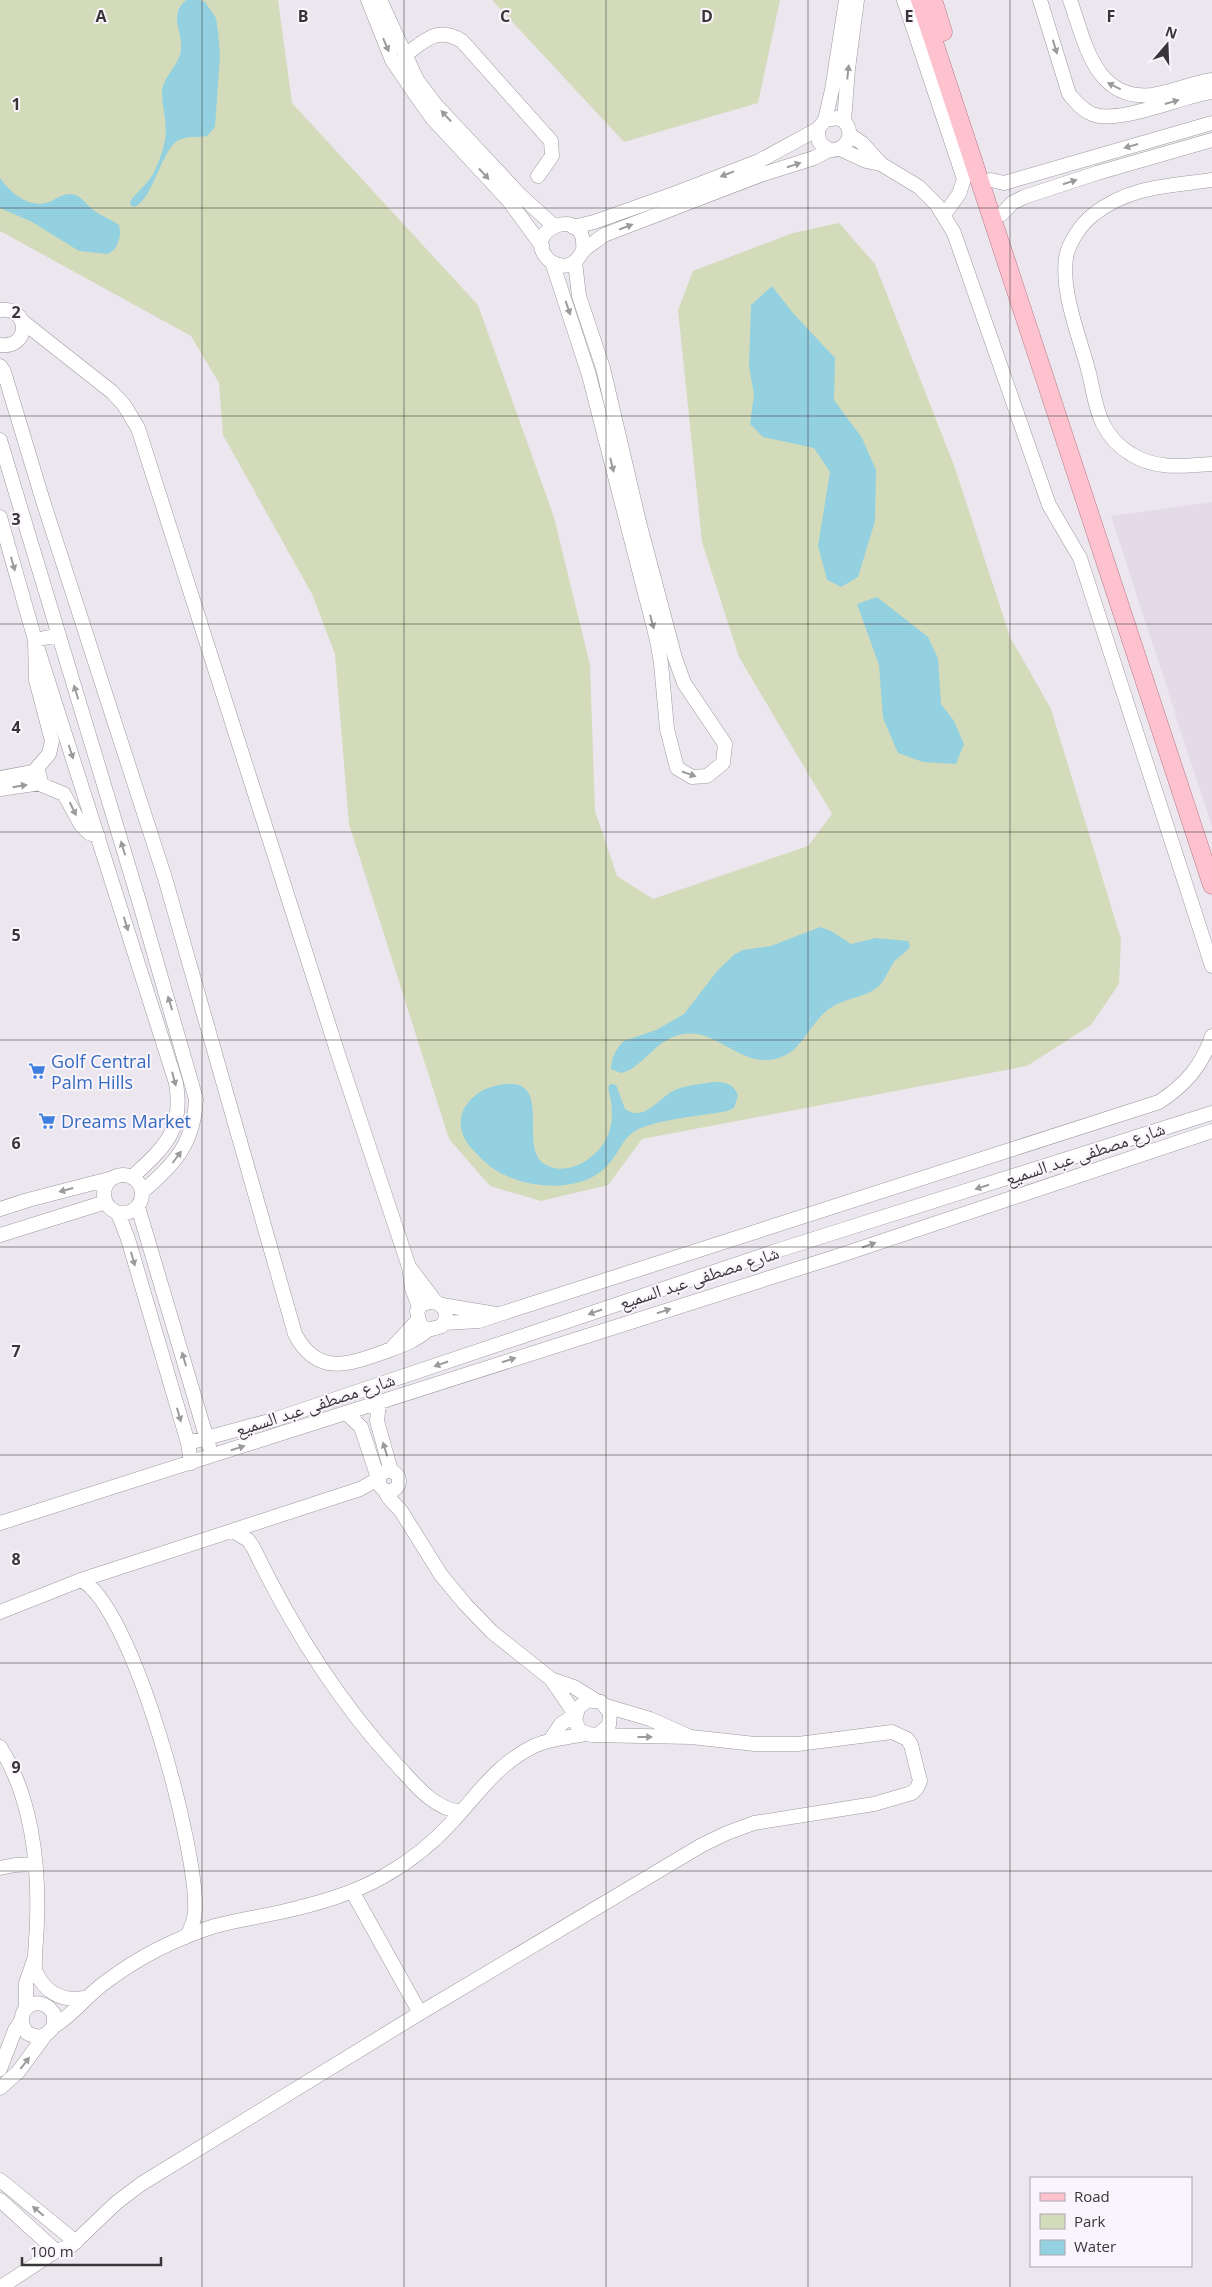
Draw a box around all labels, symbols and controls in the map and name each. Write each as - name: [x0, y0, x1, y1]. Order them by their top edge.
- text: A: [95, 5, 107, 27]
- text: B: [298, 5, 308, 27]
- text: C: [500, 5, 510, 27]
- text: D: [701, 5, 713, 27]
- text: E: [905, 5, 914, 27]
- text: F: [1107, 5, 1115, 27]
- north arrow: [1142, 20, 1192, 70]
- text: N: [1163, 21, 1180, 43]
- one-way arrow: [382, 38, 390, 53]
- one-way arrow: [1051, 39, 1059, 54]
- one-way arrow: [844, 64, 852, 80]
- one-way arrow: [1107, 82, 1122, 90]
- text: 1: [11, 93, 21, 115]
- one-way arrow: [1164, 97, 1179, 105]
- one-way arrow: [440, 111, 452, 123]
- one-way arrow: [1124, 142, 1139, 150]
- one-way arrow: [787, 160, 802, 168]
- one-way arrow: [478, 167, 490, 179]
- one-way arrow: [719, 170, 734, 178]
- one-way arrow: [1063, 178, 1078, 185]
- one-way arrow: [618, 223, 633, 230]
- text: 2: [11, 301, 21, 323]
- one-way arrow: [565, 301, 572, 316]
- one-way arrow: [608, 457, 616, 472]
- text: 3: [11, 508, 21, 530]
- one-way arrow: [10, 556, 18, 571]
- one-way arrow: [648, 615, 656, 630]
- one-way arrow: [72, 685, 80, 700]
- text: 4: [11, 716, 21, 738]
- one-way arrow: [68, 745, 75, 760]
- one-way arrow: [682, 770, 697, 778]
- one-way arrow: [13, 782, 29, 790]
- one-way arrow: [69, 802, 77, 817]
- one-way arrow: [119, 840, 127, 855]
- one-way arrow: [122, 917, 130, 932]
- text: 5: [11, 924, 21, 946]
- one-way arrow: [165, 996, 173, 1011]
- place label: Golf Central Palm Hills: [51, 1049, 151, 1094]
- supermarket icon: Golf Central Palm Hills: [27, 1061, 47, 1081]
- one-way arrow: [170, 1071, 178, 1087]
- place label: Dreams Market: [61, 1109, 191, 1133]
- supermarket icon: Dreams Market: [37, 1111, 57, 1131]
- street label: شارع مصطفى عبد السميع: [1002, 1116, 1168, 1191]
- text: 6: [11, 1132, 21, 1154]
- one-way arrow: [171, 1151, 182, 1164]
- one-way arrow: [975, 1183, 990, 1191]
- one-way arrow: [58, 1186, 73, 1194]
- street label: شارع مصطفى عبد السميع: [616, 1240, 782, 1315]
- one-way arrow: [861, 1241, 876, 1249]
- one-way arrow: [130, 1251, 138, 1266]
- one-way arrow: [657, 1307, 672, 1315]
- one-way arrow: [587, 1309, 602, 1316]
- text: 7: [11, 1340, 21, 1362]
- one-way arrow: [179, 1351, 187, 1366]
- one-way arrow: [502, 1356, 517, 1364]
- one-way arrow: [433, 1361, 448, 1368]
- street label: شارع مصطفى عبد السميع: [232, 1367, 398, 1442]
- one-way arrow: [176, 1407, 184, 1422]
- one-way arrow: [380, 1442, 388, 1457]
- one-way arrow: [231, 1443, 246, 1451]
- text: 8: [11, 1548, 21, 1570]
- one-way arrow: [637, 1733, 653, 1741]
- text: 9: [11, 1756, 21, 1778]
- one-way arrow: [19, 2057, 30, 2070]
- legend: [1030, 2177, 1192, 2267]
- text: Road: [1074, 2186, 1110, 2206]
- one-way arrow: [31, 2206, 44, 2217]
- text: Park: [1074, 2211, 1105, 2231]
- scale bar: [22, 2234, 161, 2266]
- text: Water: [1074, 2236, 1116, 2256]
- text: 100 m: [30, 2241, 74, 2261]

